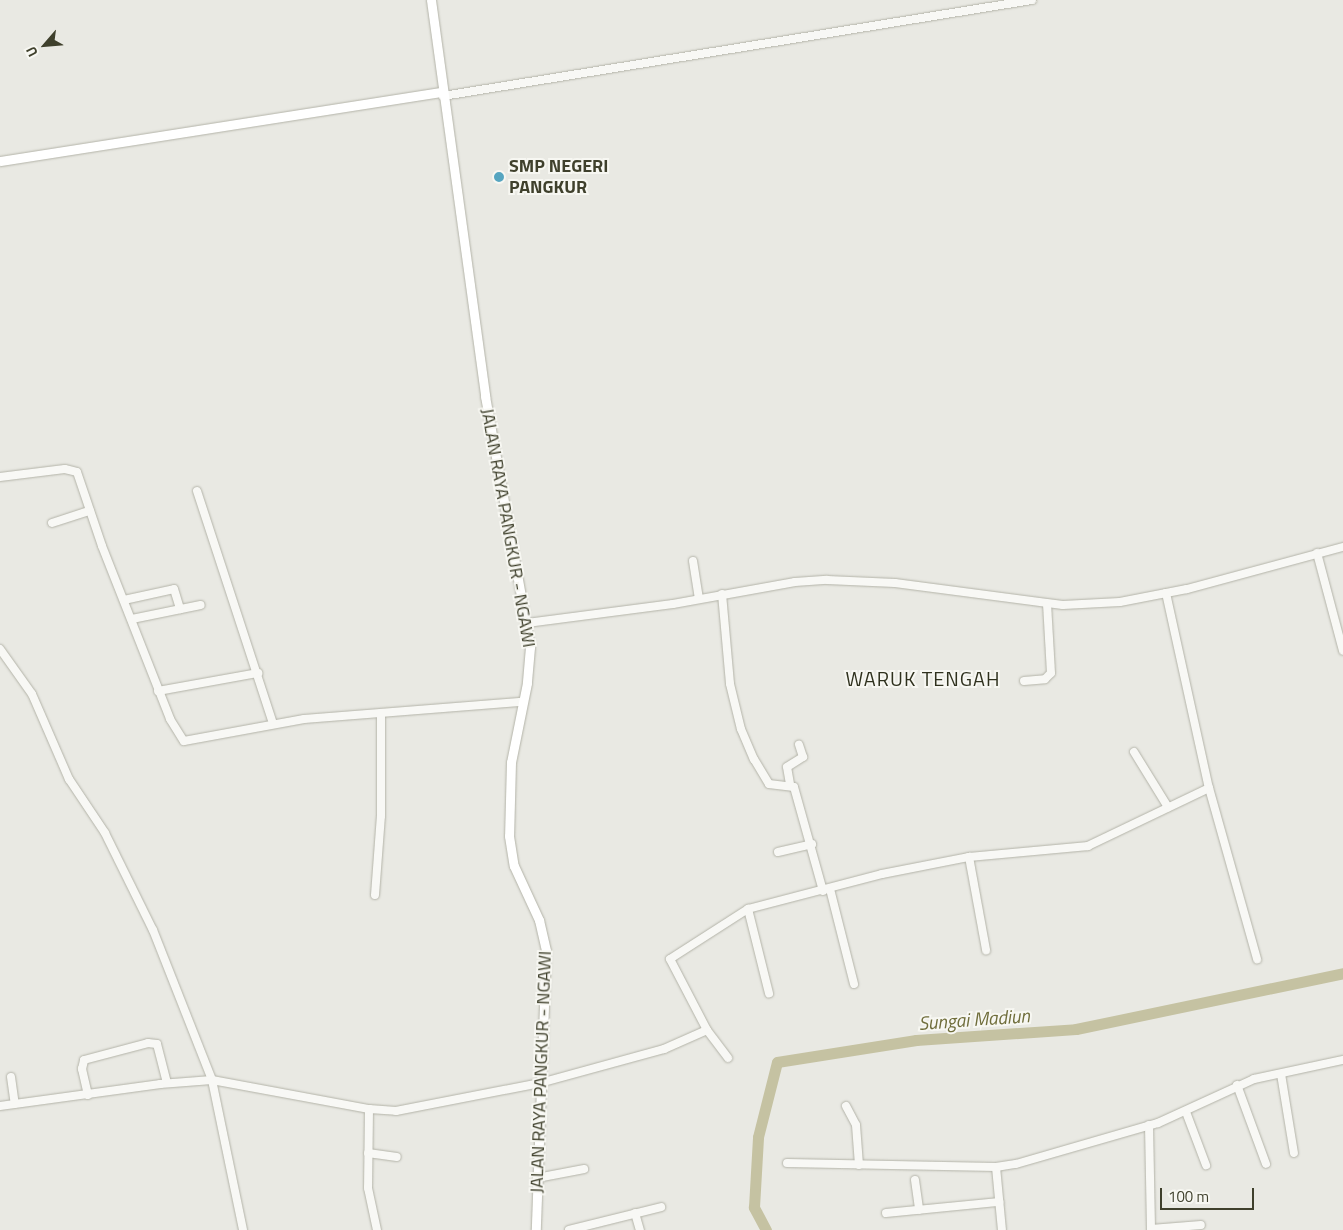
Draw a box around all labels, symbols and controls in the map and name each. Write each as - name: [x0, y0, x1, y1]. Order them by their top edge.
- north arrow: [20, 20, 70, 70]
- text: U: [20, 43, 43, 61]
- place label: SMP NEGERI PANGKUR: [509, 156, 608, 198]
- marker: SMP NEGERI PANGKUR: [493, 171, 505, 183]
- street label: JALAN RAYA PANGKUR - NGAWI: [476, 407, 540, 649]
- district label: WARUK TENGAH: [844, 666, 1002, 690]
- street label: JALAN RAYA PANGKUR - NGAWI: [526, 950, 556, 1194]
- water label: Sungai Madiun: [918, 1004, 1030, 1034]
- scale bar: [1163, 1178, 1257, 1210]
- text: 100 m: [1168, 1185, 1209, 1208]

